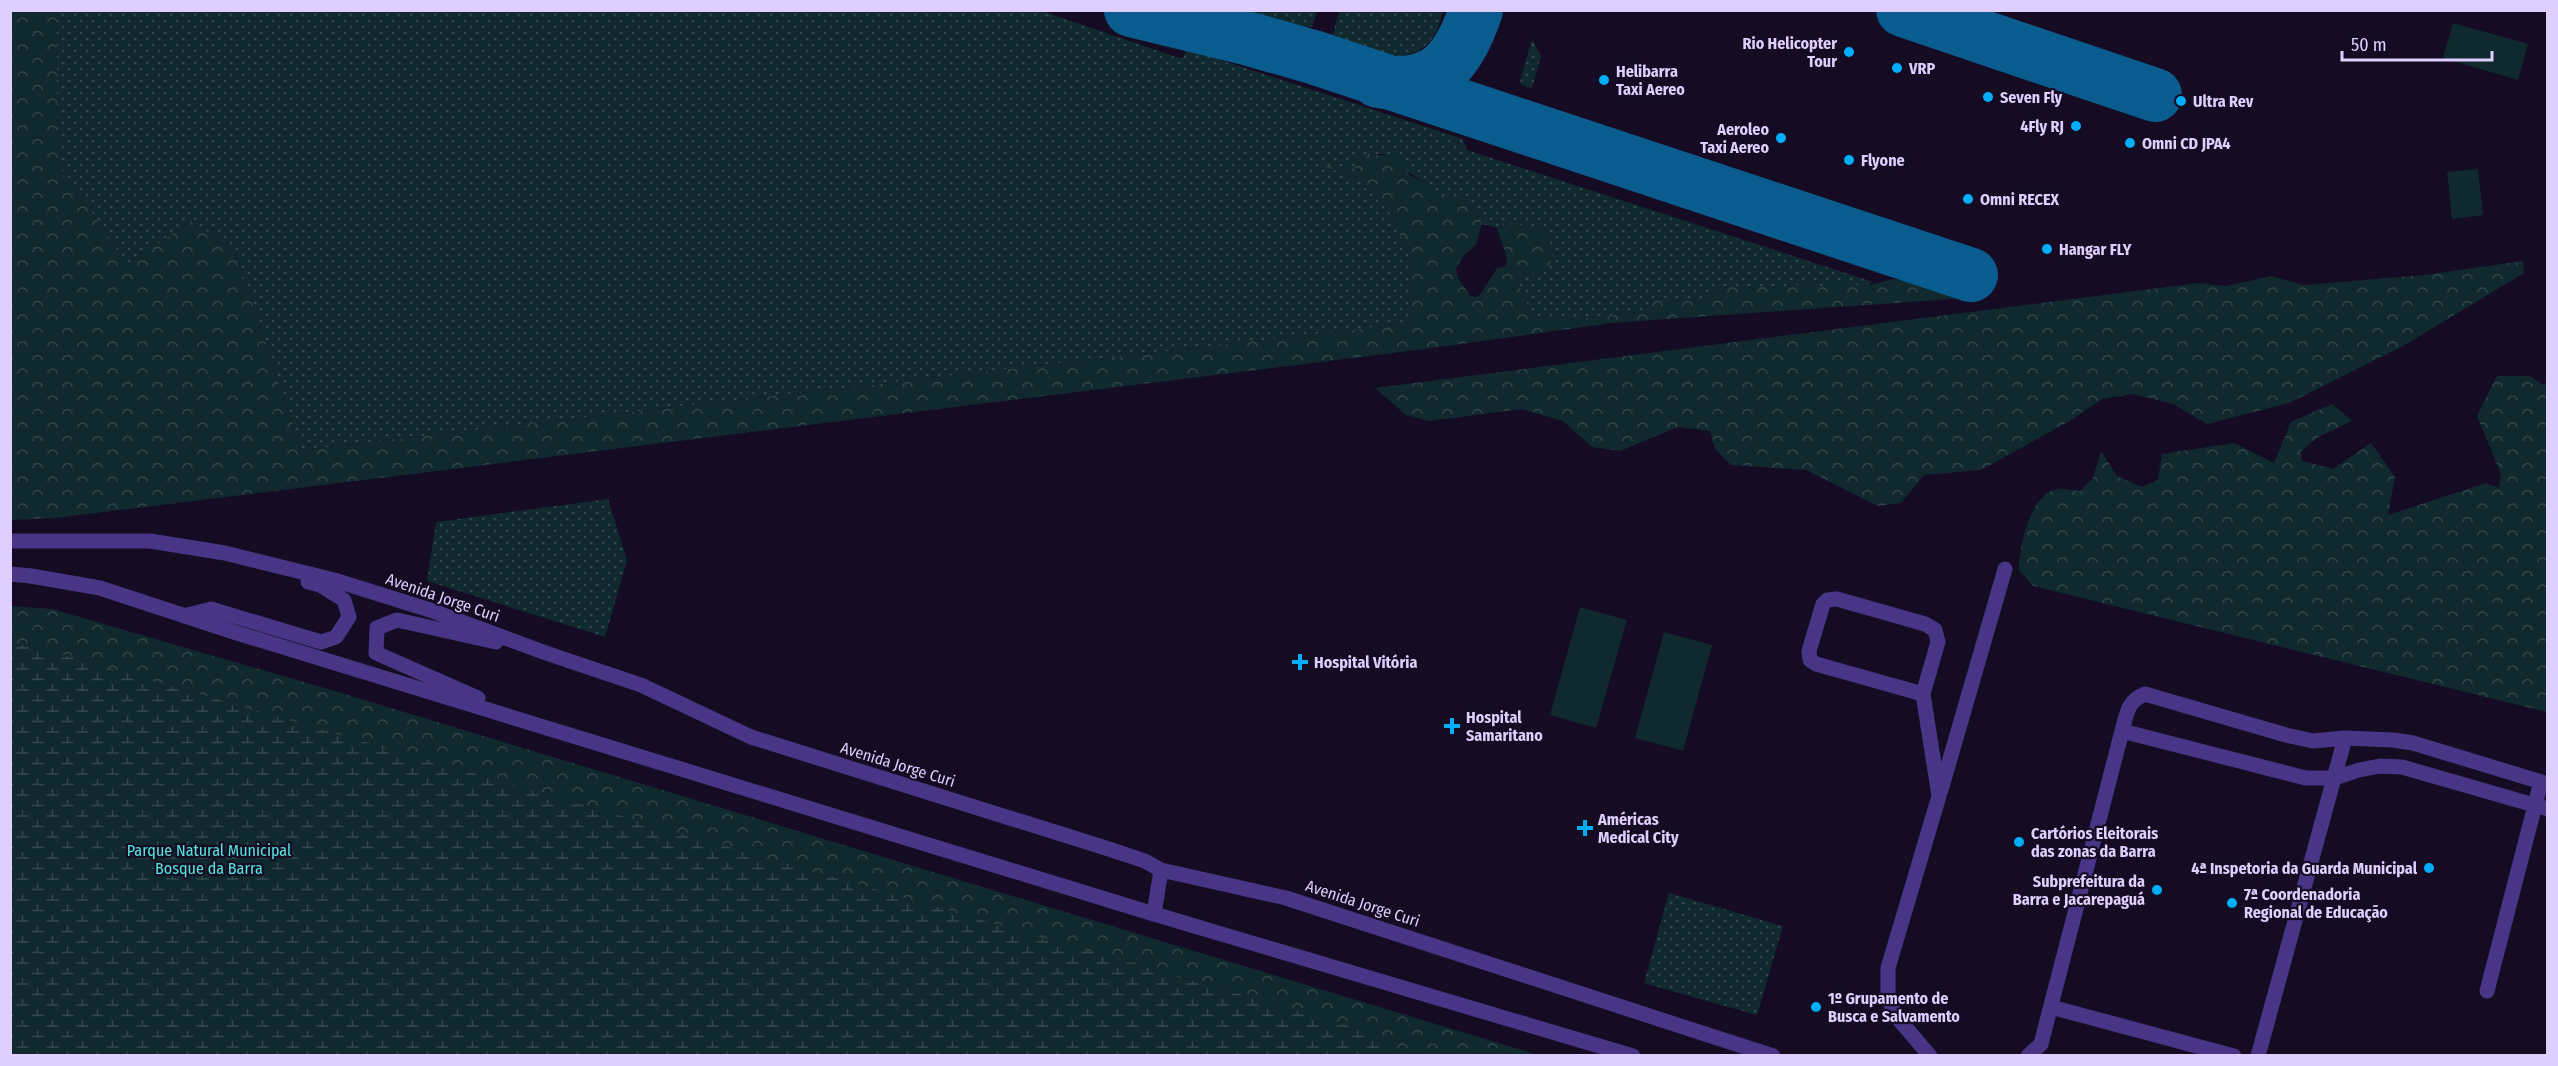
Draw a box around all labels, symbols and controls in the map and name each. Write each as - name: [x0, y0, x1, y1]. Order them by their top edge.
- scale bar: [2342, 24, 2492, 62]
- place label: Rio Helicopter Tour: [1743, 34, 1837, 71]
- text: 50 m: [2351, 34, 2387, 56]
- marker: Rio Helicopter Tour: [1842, 45, 1856, 59]
- place label: VRP: [1908, 59, 1935, 78]
- marker: VRP: [1890, 61, 1904, 75]
- place label: Helibarra Taxi Aereo: [1616, 62, 1685, 99]
- marker: Helibarra Taxi Aereo: [1597, 73, 1611, 87]
- place label: Seven Fly: [2000, 88, 2063, 107]
- marker: Seven Fly: [1981, 90, 1995, 104]
- place label: Ultra Rev: [2193, 92, 2254, 111]
- marker: Ultra Rev: [2174, 94, 2188, 108]
- place label: 4Fly RJ: [2020, 117, 2064, 136]
- marker: 4Fly RJ: [2069, 119, 2083, 133]
- place label: Aeroleo Taxi Aereo: [1700, 120, 1769, 157]
- marker: Aeroleo Taxi Aereo: [1774, 131, 1788, 145]
- place label: Omni CD JPA4: [2142, 134, 2230, 153]
- marker: Omni CD JPA4: [2123, 136, 2137, 150]
- place label: Flyone: [1861, 151, 1905, 170]
- marker: Flyone: [1842, 153, 1856, 167]
- place label: Omni RECEX: [1980, 190, 2059, 209]
- marker: Omni RECEX: [1961, 192, 1975, 206]
- place label: Hangar FLY: [2059, 240, 2132, 259]
- marker: Hangar FLY: [2040, 242, 2054, 256]
- street label: Avenida Jorge Curi: [384, 569, 502, 626]
- marker: Hospital Vitória: [1291, 653, 1309, 671]
- place label: Hospital Vitória: [1314, 653, 1417, 672]
- place label: Hospital Samaritano: [1466, 708, 1543, 745]
- marker: Hospital Samaritano: [1443, 717, 1461, 735]
- street label: Avenida Jorge Curi: [838, 738, 958, 791]
- place label: Américas Medical City: [1597, 810, 1679, 847]
- marker: Américas Medical City: [1576, 819, 1594, 837]
- place label: Cartórios Eleitorais das zonas da Barra: [2031, 824, 2158, 861]
- marker: Cartórios Eleitorais das zonas da Barra: [2012, 835, 2026, 849]
- park label: Parque Natural Municipal Bosque da Barra: [127, 841, 291, 878]
- place label: 4ª Inspetoria da Guarda Municipal: [2191, 859, 2418, 878]
- marker: 4ª Inspetoria da Guarda Municipal: [2422, 861, 2436, 875]
- place label: Subprefeitura da Barra e Jacarepaguá: [2013, 872, 2145, 909]
- street label: Avenida Jorge Curi: [1303, 876, 1422, 931]
- marker: Subprefeitura da Barra e Jacarepaguá: [2150, 883, 2164, 897]
- place label: 7ª Coordenadoria Regional de Educação: [2244, 885, 2388, 923]
- marker: 7ª Coordenadoria Regional de Educação: [2225, 896, 2239, 910]
- place label: 1º Grupamento de Busca e Salvamento: [1828, 989, 1960, 1026]
- marker: 1º Grupamento de Busca e Salvamento: [1809, 1000, 1823, 1014]

